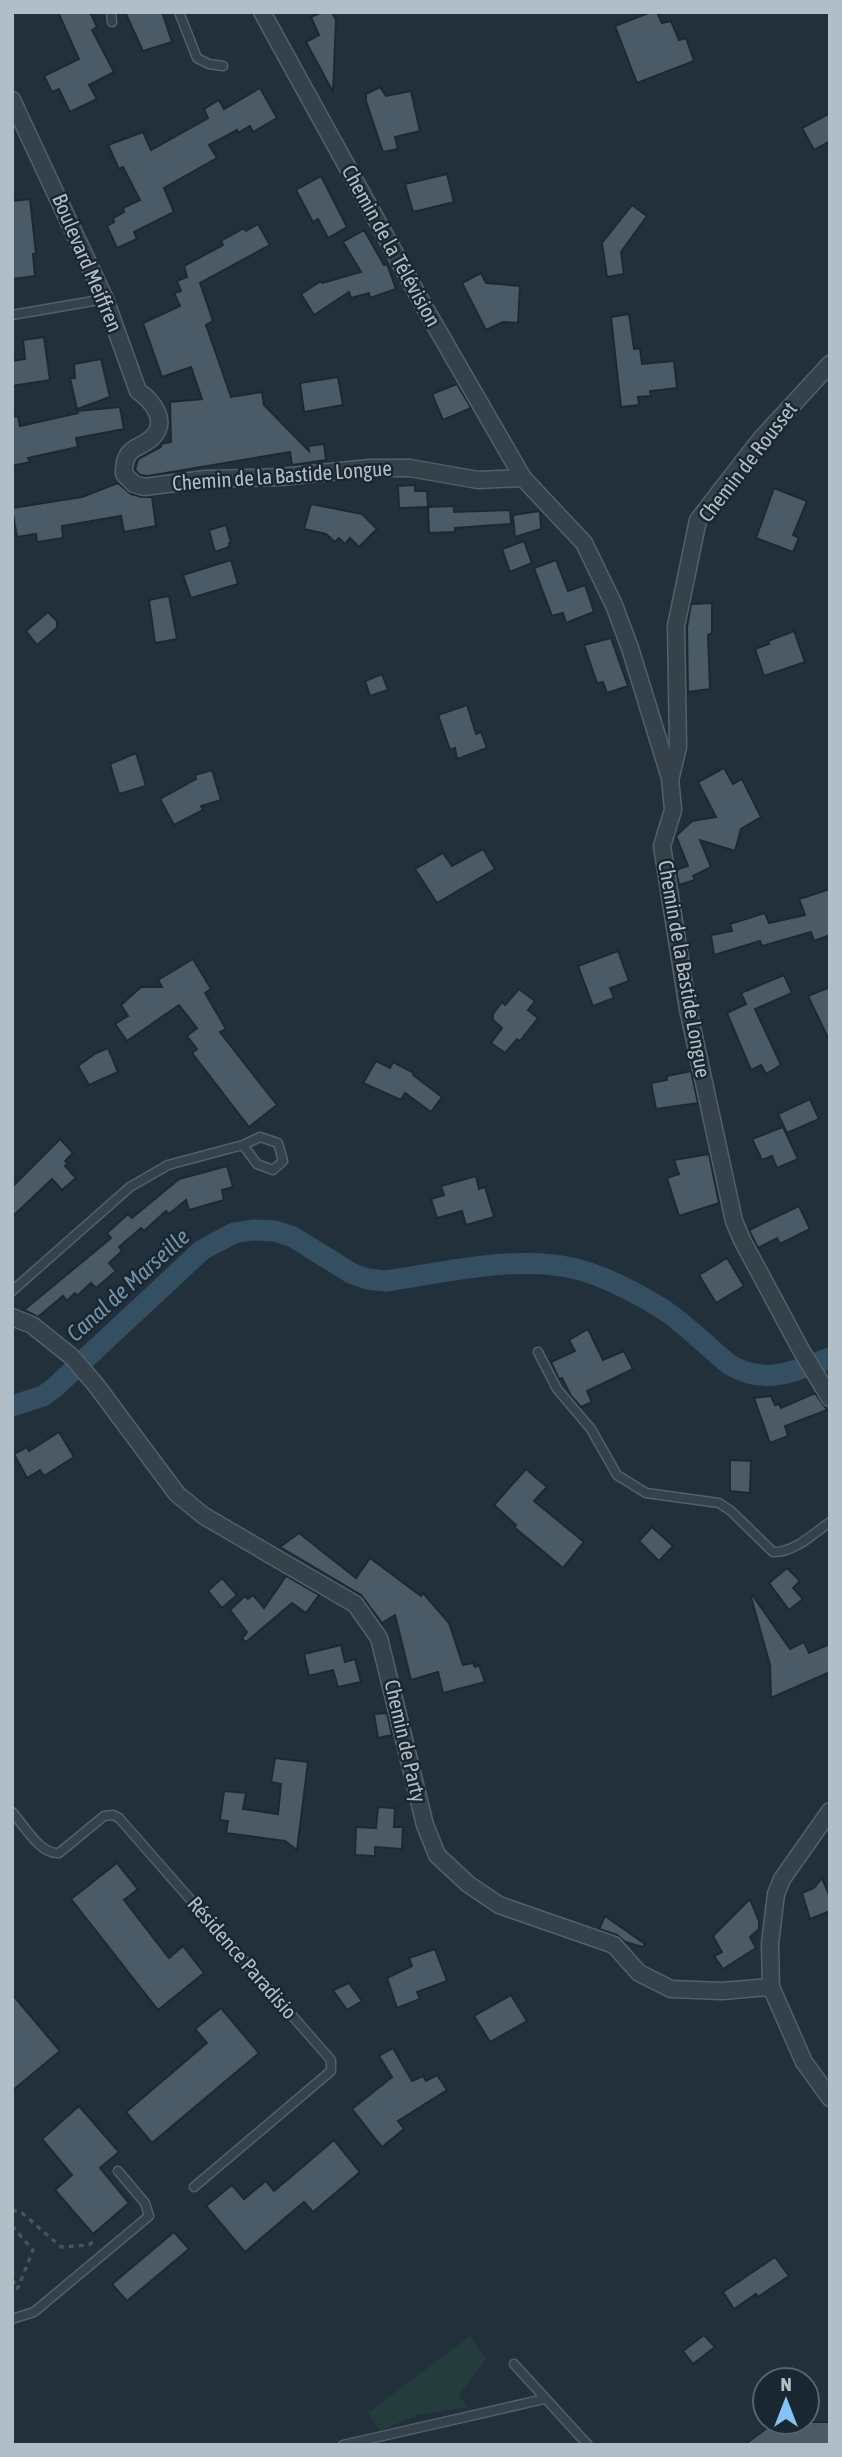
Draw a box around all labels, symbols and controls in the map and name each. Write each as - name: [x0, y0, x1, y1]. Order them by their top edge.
- street label: Chemin de la Télévision: [338, 161, 446, 330]
- street label: Boulevard Meiffren: [48, 190, 128, 335]
- street label: Chemin de Rousset: [693, 397, 801, 526]
- street label: Chemin de la Bastide Longue: [171, 455, 393, 495]
- street label: Chemin de la Bastide Longue: [654, 858, 716, 1079]
- water label: Canal de Marseille: [61, 1223, 195, 1347]
- street label: Chemin de Party: [380, 1677, 432, 1805]
- street label: Résidence Paradisio: [183, 1891, 302, 2023]
- north arrow: [751, 2366, 821, 2436]
- text: N: [780, 2373, 792, 2395]

